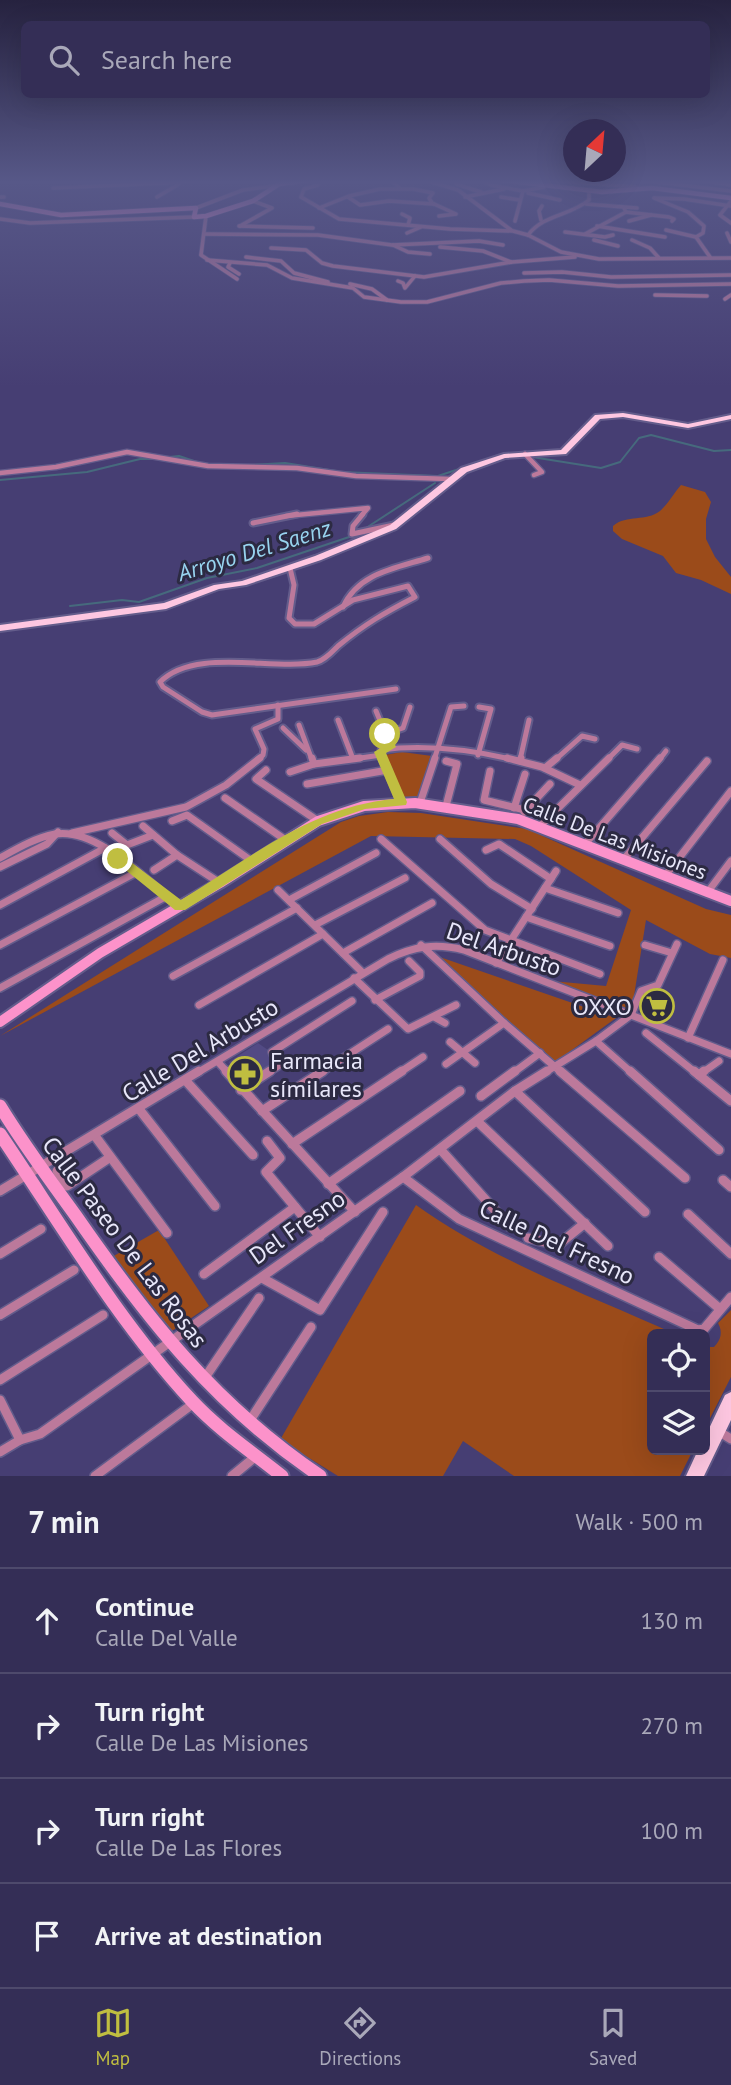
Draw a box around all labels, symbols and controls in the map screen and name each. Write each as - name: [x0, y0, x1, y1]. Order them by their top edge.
- search box: [21, 21, 710, 98]
- icon: search: [45, 41, 83, 79]
- text: Search here: [101, 43, 232, 76]
- north arrow: [563, 119, 626, 182]
- water label: Arroyo Del Saenz: [173, 513, 335, 587]
- route start: [369, 718, 400, 749]
- street label: Calle De Las Misiones: [519, 790, 711, 886]
- route end: [102, 843, 133, 874]
- street label: Del Arbusto: [442, 915, 566, 983]
- supermarket icon: OXXO: [638, 987, 676, 1025]
- street label: Calle Del Arbusto: [116, 991, 284, 1109]
- place label: OXXO: [573, 991, 632, 1022]
- place label: Farmacia símilares: [270, 1045, 363, 1104]
- pharmacy icon: Farmacia símilares: [226, 1055, 264, 1093]
- street label: Calle Paseo De Las Rosas: [35, 1130, 215, 1354]
- street label: Del Fresno: [243, 1183, 351, 1271]
- street label: Calle Del Fresno: [474, 1192, 640, 1292]
- map controls: [647, 1329, 710, 1455]
- button: locate: [647, 1329, 710, 1392]
- button: layers: [647, 1392, 710, 1455]
- text: 7 min: [28, 1502, 100, 1541]
- text: Walk · 500 m: [576, 1507, 703, 1536]
- text: Continue: [95, 1590, 194, 1623]
- icon: ahead: [28, 1602, 66, 1640]
- text: 130 m: [641, 1606, 703, 1635]
- text: Calle Del Valle: [95, 1623, 238, 1652]
- text: Turn right: [95, 1695, 204, 1728]
- icon: right: [28, 1707, 66, 1745]
- text: 270 m: [641, 1711, 703, 1740]
- text: Calle De Las Misiones: [95, 1728, 308, 1757]
- text: Turn right: [95, 1800, 204, 1833]
- icon: right: [28, 1812, 66, 1850]
- text: 100 m: [641, 1816, 703, 1845]
- text: Calle De Las Flores: [95, 1833, 282, 1862]
- icon: arrive: [28, 1917, 66, 1955]
- text: Arrive at destination: [95, 1919, 322, 1952]
- tab: Map: [94, 2004, 132, 2070]
- tab: Directions: [319, 2004, 401, 2070]
- tab: Saved: [589, 2004, 637, 2070]

